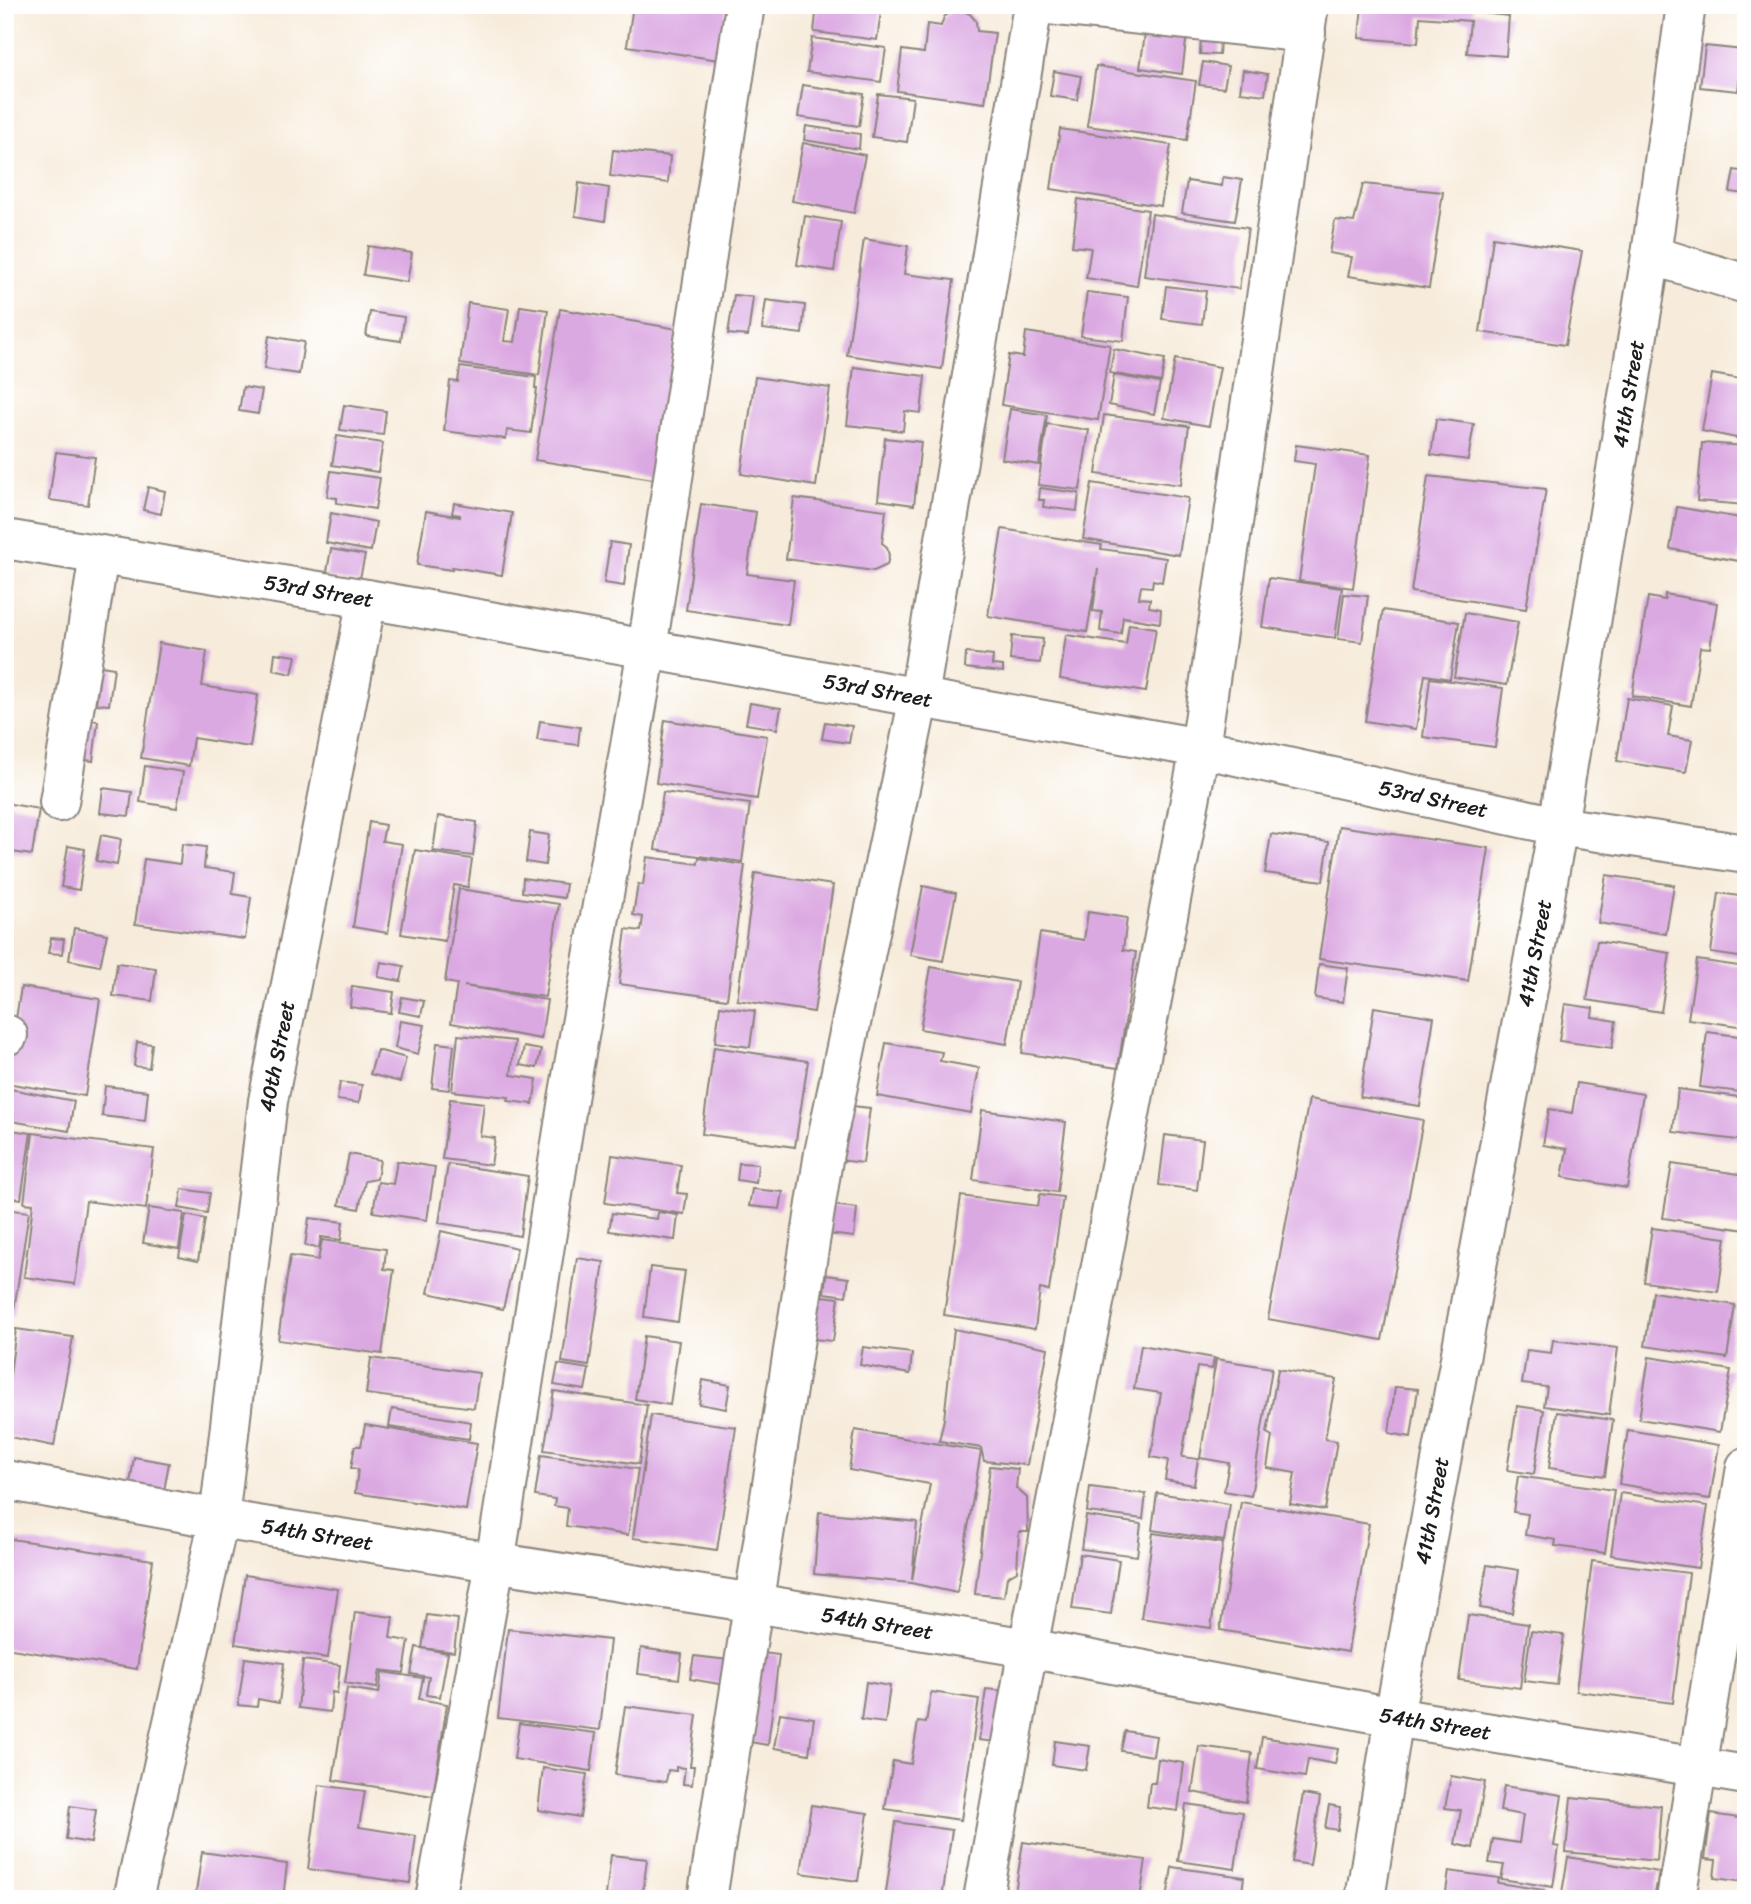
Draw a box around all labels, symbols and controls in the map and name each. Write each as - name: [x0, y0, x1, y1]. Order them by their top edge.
- street label: 41th Street: [1601, 337, 1656, 451]
- street label: 53rd Street: [261, 563, 377, 619]
- street label: 53rd Street: [820, 662, 936, 719]
- street label: 53rd Street: [1375, 769, 1491, 829]
- street label: 41th Street: [1506, 896, 1563, 1010]
- street label: 40th Street: [248, 997, 306, 1114]
- street label: 41th Street: [1403, 1454, 1461, 1568]
- street label: 54th Street: [259, 1507, 376, 1562]
- street label: 54th Street: [819, 1595, 936, 1651]
- street label: 54th Street: [1376, 1696, 1494, 1752]

